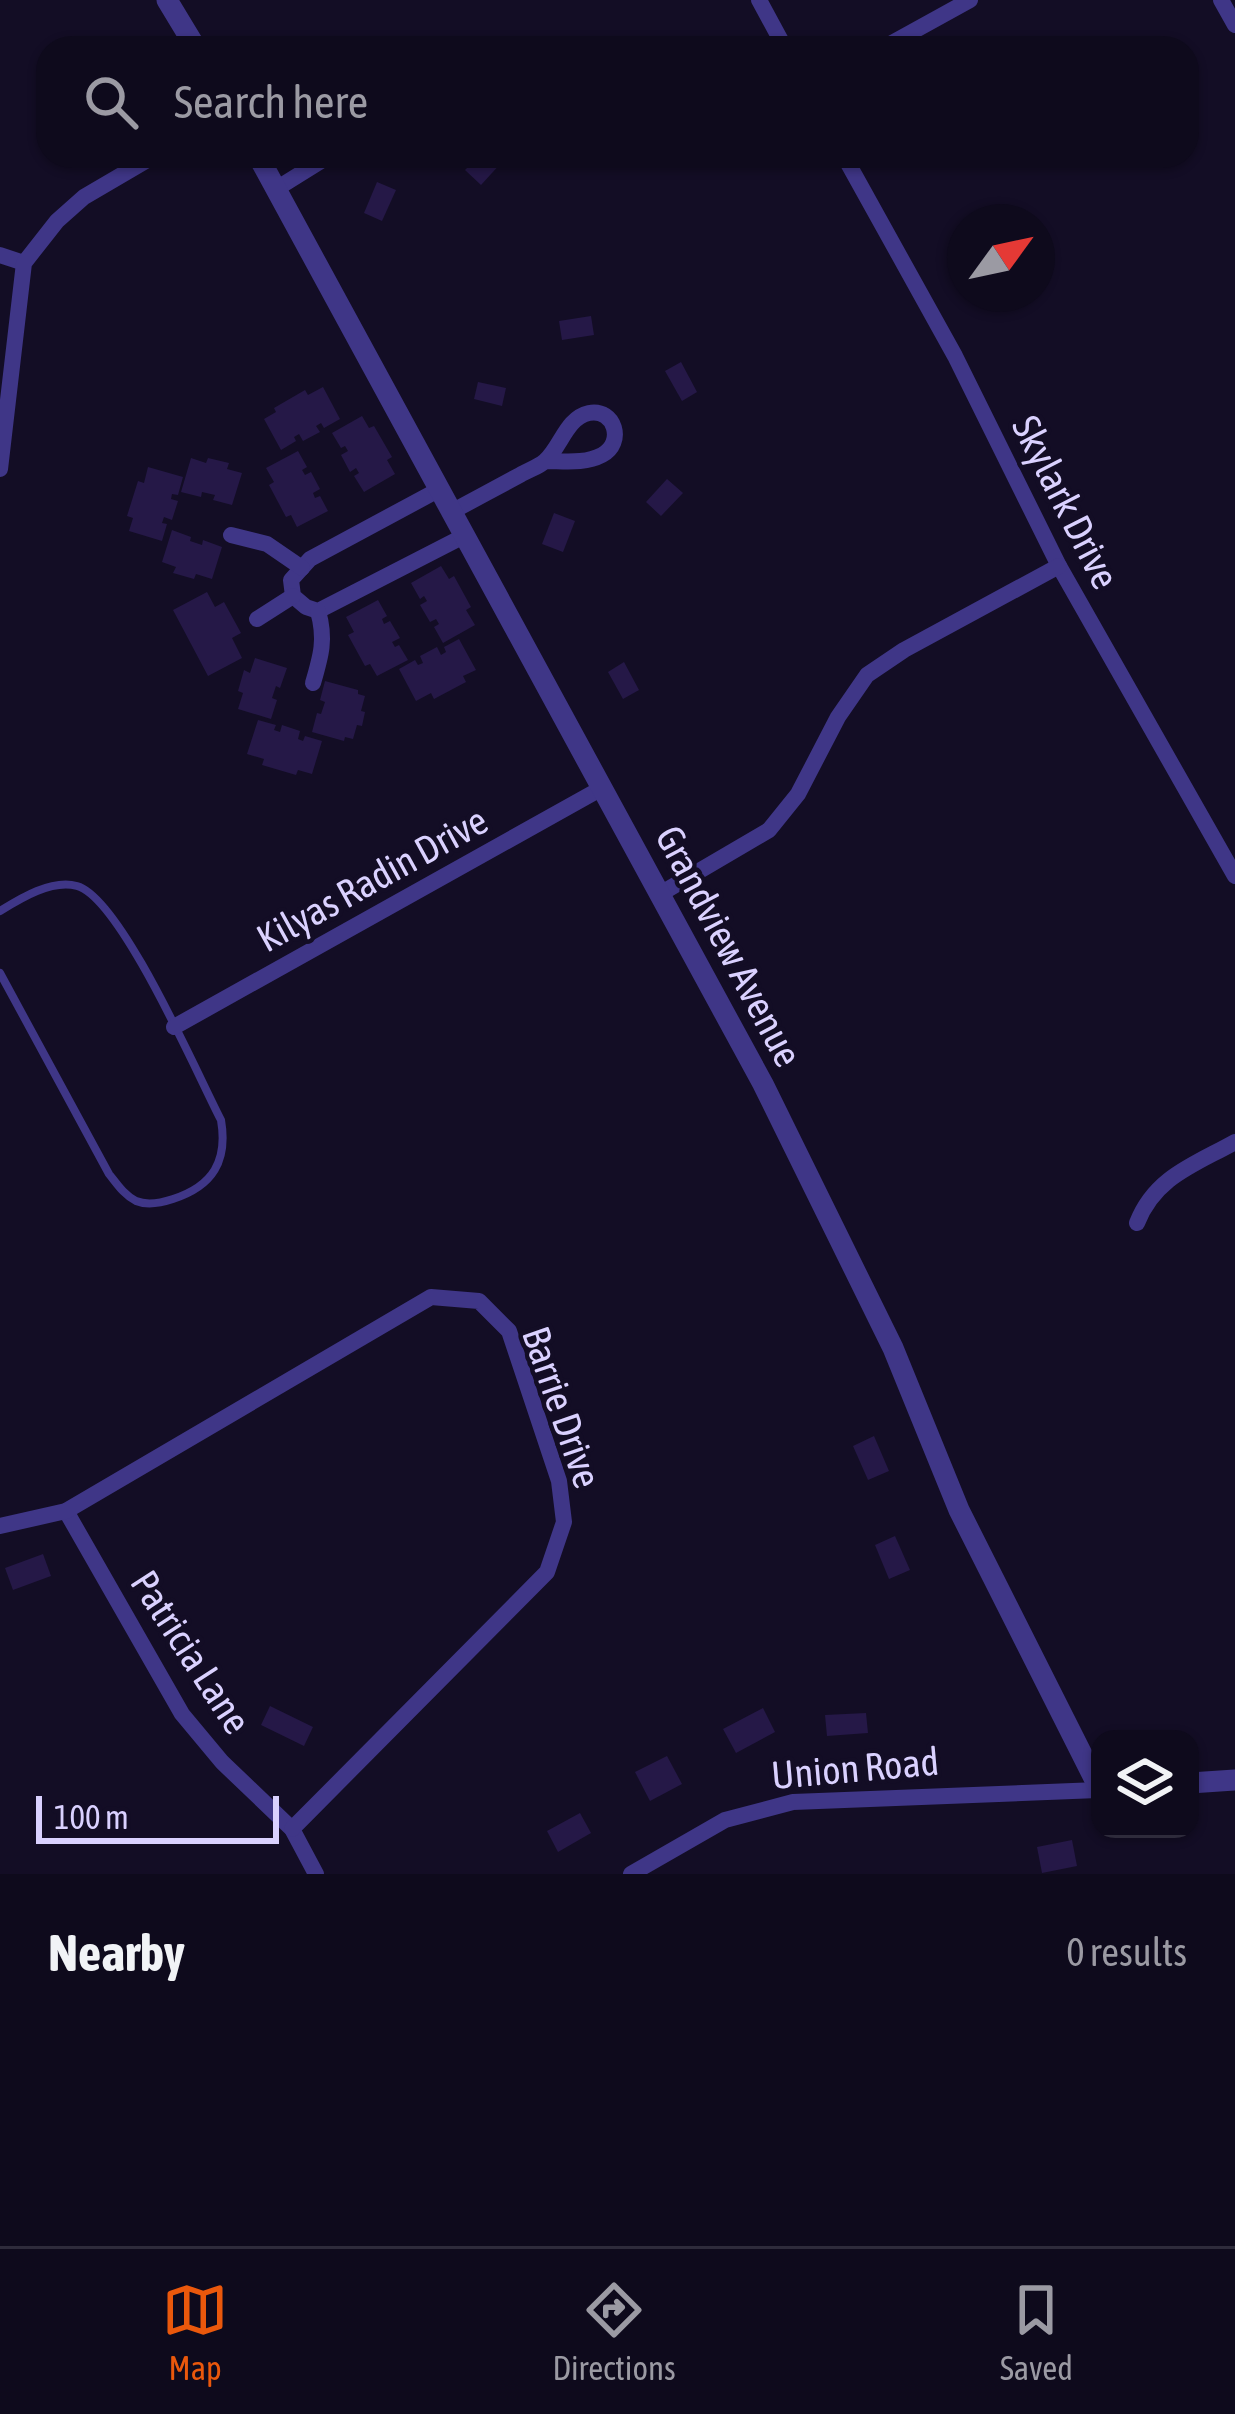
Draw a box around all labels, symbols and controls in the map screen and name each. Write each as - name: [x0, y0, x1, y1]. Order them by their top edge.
- search box: [36, 36, 1199, 168]
- icon: search: [78, 69, 144, 135]
- text: Search here: [174, 76, 368, 128]
- north arrow: [947, 204, 1055, 312]
- street label: Skylark Drive: [1004, 408, 1128, 596]
- street label: Kilyas Radin Drive: [249, 798, 495, 960]
- street label: Grandview Avenue: [647, 818, 811, 1074]
- street label: Barrie Drive: [514, 1321, 610, 1493]
- street label: Patricia Lane: [122, 1562, 260, 1742]
- map controls: [1091, 1730, 1199, 1838]
- button: layers: [1091, 1730, 1199, 1838]
- street label: Union Road: [769, 1739, 941, 1797]
- scale bar: [36, 1790, 279, 1843]
- text: 100 m: [54, 1798, 129, 1836]
- text: Nearby: [48, 1923, 185, 1982]
- text: 0 results: [1066, 1930, 1187, 1974]
- tab: Map: [162, 2277, 228, 2387]
- tab: Directions: [552, 2277, 676, 2387]
- tab: Saved: [1000, 2277, 1073, 2387]

